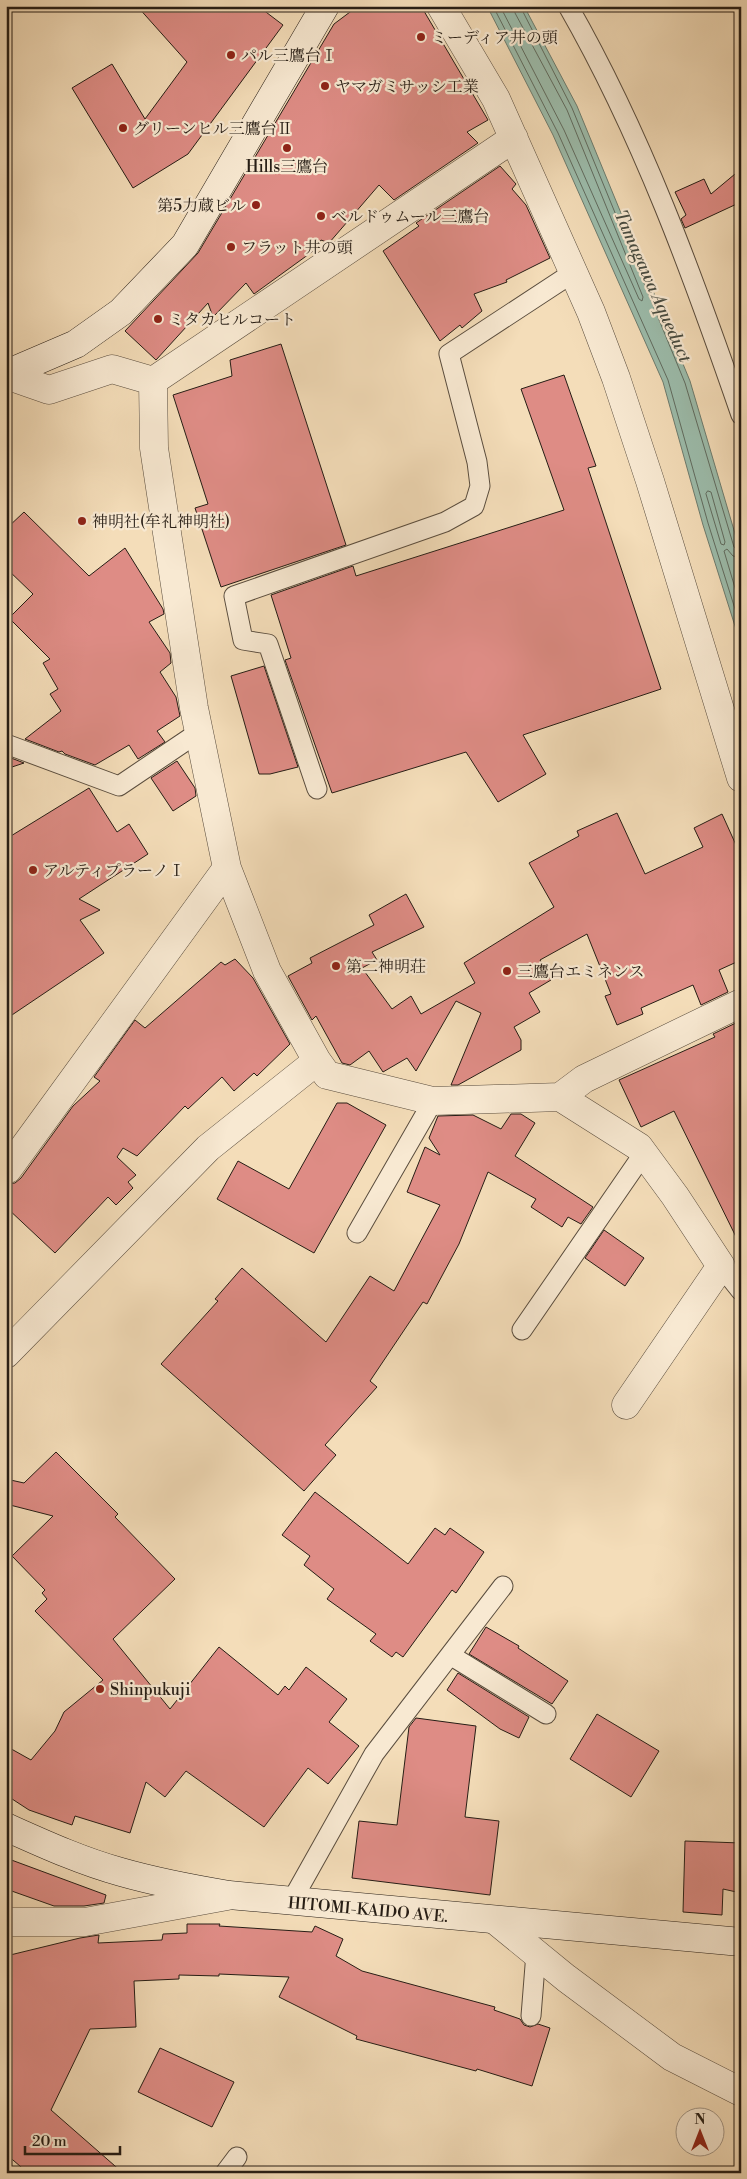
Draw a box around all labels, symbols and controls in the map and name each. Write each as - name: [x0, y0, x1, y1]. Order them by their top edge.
- place label: ミーディア井の頭: [431, 28, 558, 48]
- marker: ミーディア井の頭: [415, 31, 427, 43]
- place label: パル三鷹台Ⅰ: [241, 46, 337, 66]
- marker: パル三鷹台Ⅰ: [225, 49, 237, 61]
- place label: ヤマガミサッシ工業: [335, 77, 479, 97]
- marker: ヤマガミサッシ工業: [319, 80, 331, 92]
- place label: グリーンヒル三鷹台Ⅱ: [133, 119, 293, 139]
- marker: グリーンヒル三鷹台Ⅱ: [117, 122, 129, 134]
- marker: Hills三鷹台: [281, 142, 293, 154]
- place label: Hills三鷹台: [246, 157, 328, 177]
- place label: 第5力蔵ビル: [157, 196, 246, 216]
- marker: 第5力蔵ビル: [250, 199, 262, 211]
- water label: Tamagawa Aqueduct: [609, 206, 697, 367]
- place label: ベルドゥムール三鷹台: [331, 207, 489, 227]
- marker: ベルドゥムール三鷹台: [315, 210, 327, 222]
- place label: フラット井の頭: [241, 238, 353, 258]
- marker: フラット井の頭: [225, 241, 237, 253]
- place label: ミタカヒルコート: [168, 310, 296, 330]
- marker: ミタカヒルコート: [152, 313, 164, 325]
- place label: 神明社(牟礼神明社): [92, 512, 230, 532]
- marker: 神明社(牟礼神明社): [76, 515, 88, 527]
- place label: アルティプラーノⅠ: [43, 861, 185, 881]
- marker: アルティプラーノⅠ: [27, 864, 39, 876]
- place label: 第二神明荘: [346, 957, 426, 977]
- marker: 第二神明荘: [330, 960, 342, 972]
- place label: 三鷹台エミネンス: [517, 962, 645, 982]
- marker: 三鷹台エミネンス: [501, 965, 513, 977]
- place label: Shinpukuji: [110, 1680, 190, 1700]
- marker: Shinpukuji: [94, 1683, 106, 1695]
- street label: HITOMI-KAIDO AVE.: [287, 1893, 449, 1927]
- north arrow: [674, 2106, 724, 2156]
- text: N: [694, 2111, 706, 2129]
- scale bar: [25, 2124, 120, 2156]
- text: 20 m: [32, 2132, 67, 2151]

